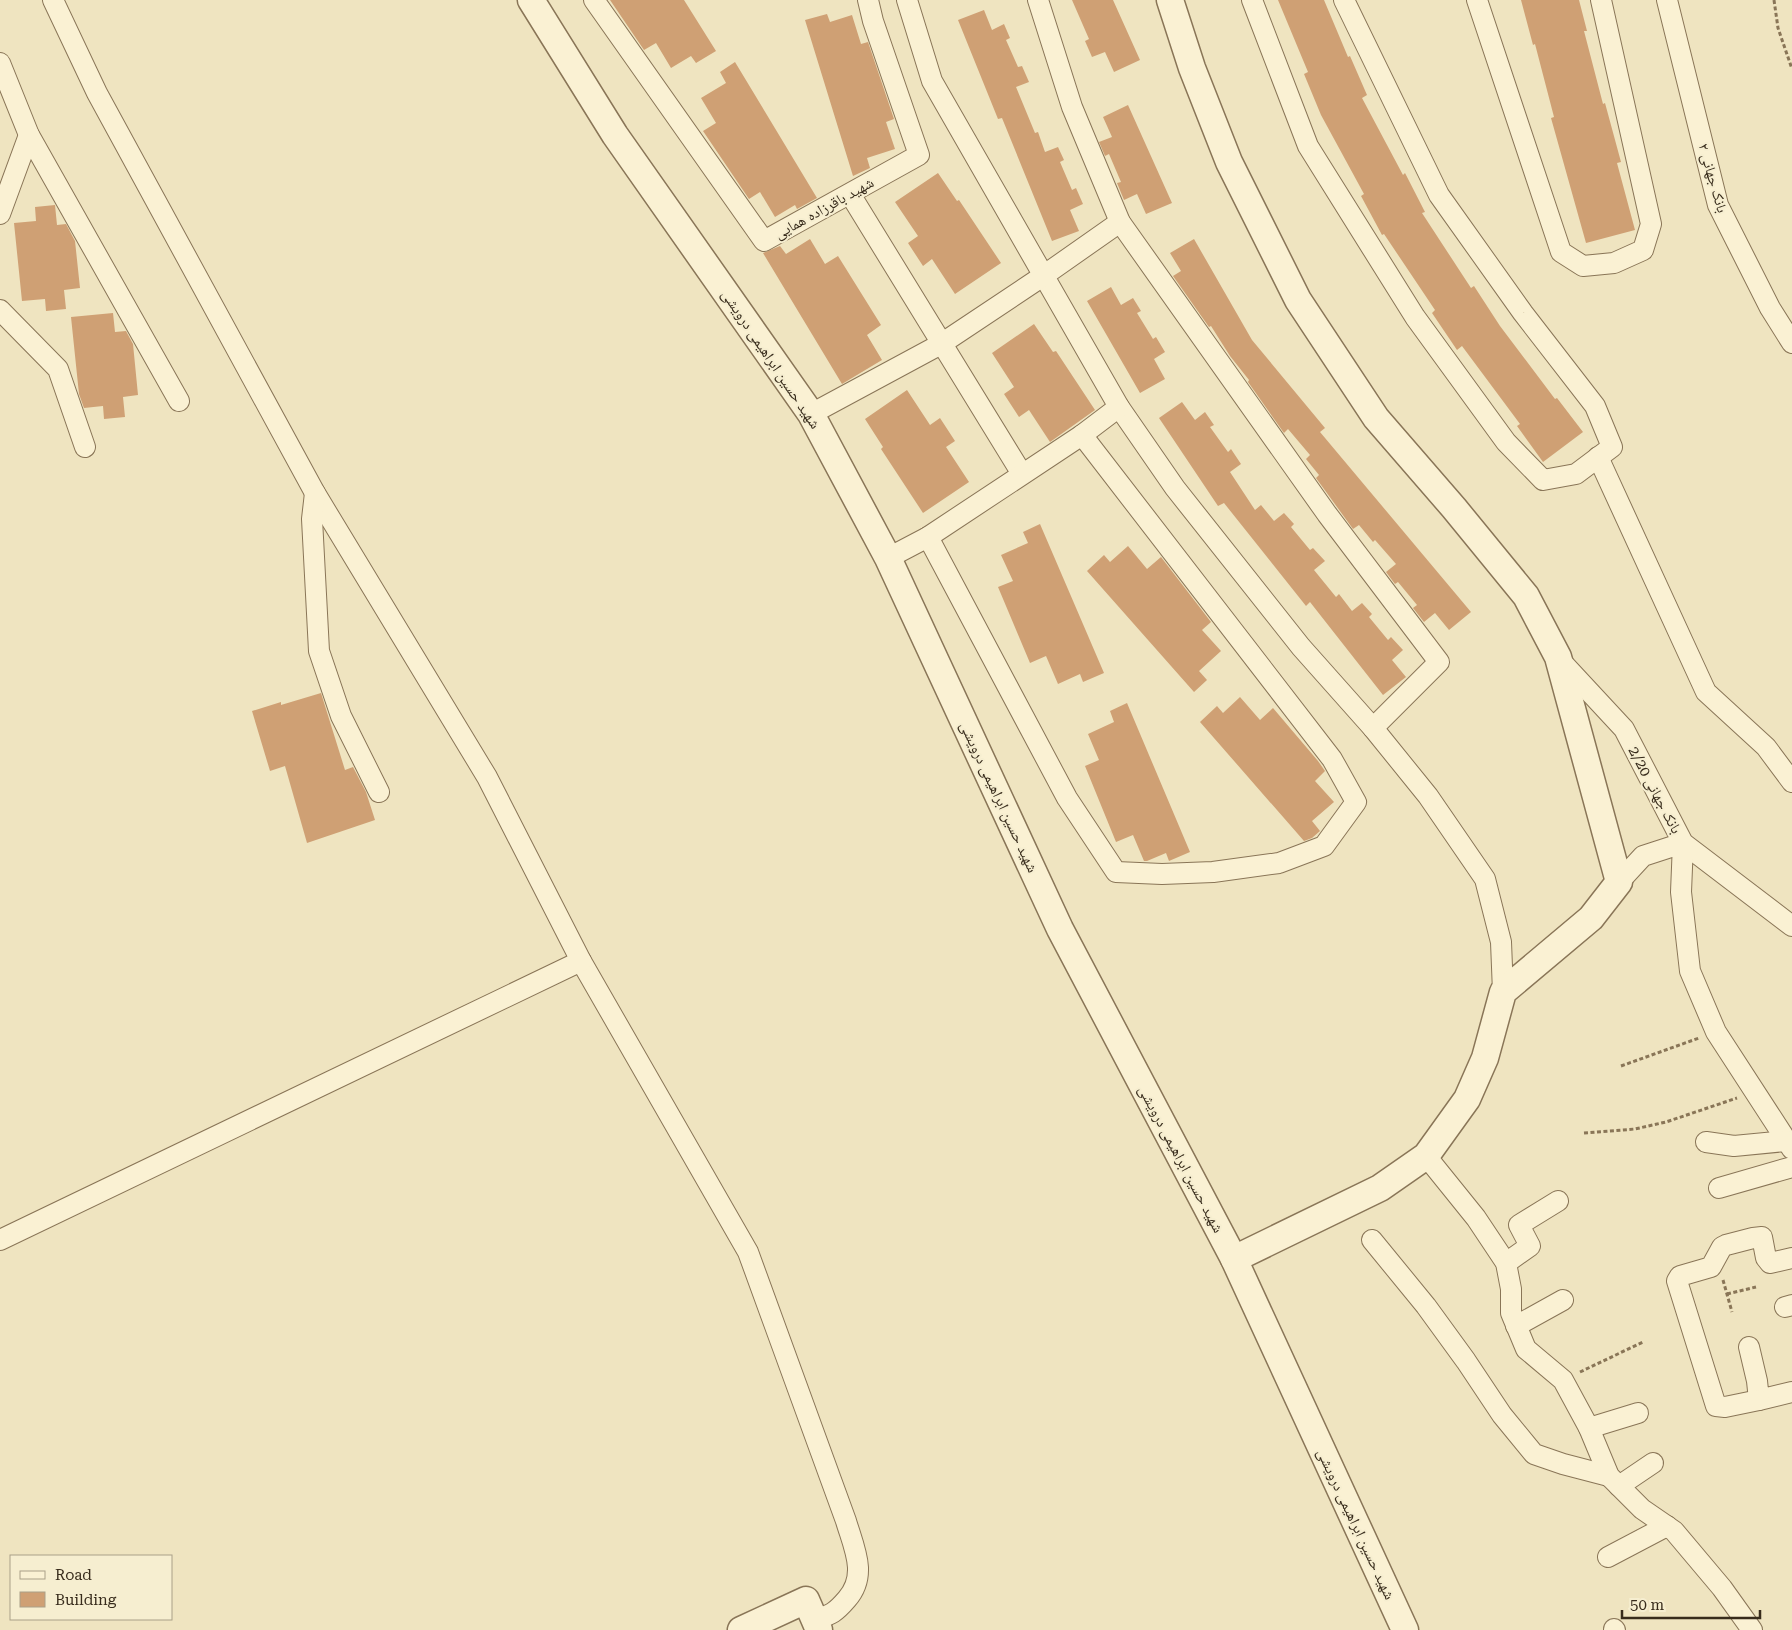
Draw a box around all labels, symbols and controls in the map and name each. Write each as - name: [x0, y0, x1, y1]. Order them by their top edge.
- street label: بانک جهانی ۲: [1694, 141, 1732, 215]
- street label: شهید باقرزاده همایی: [771, 173, 877, 244]
- street label: شهید حسین ابراهیمی درویشی: [717, 286, 824, 433]
- street label: شهید حسین ابراهیمی درویشی: [955, 719, 1042, 876]
- street label: بانک جهانی 2/20: [1624, 743, 1686, 837]
- street label: شهید حسین ابراهیمی درویشی: [1134, 1082, 1228, 1236]
- street label: شهید حسین ابراهیمی درویشی: [1312, 1446, 1399, 1603]
- legend: [10, 1555, 172, 1620]
- text: Road: [55, 1566, 92, 1584]
- scale bar: [1622, 1588, 1760, 1620]
- text: Building: [55, 1591, 117, 1609]
- text: 50 m: [1630, 1596, 1665, 1614]

